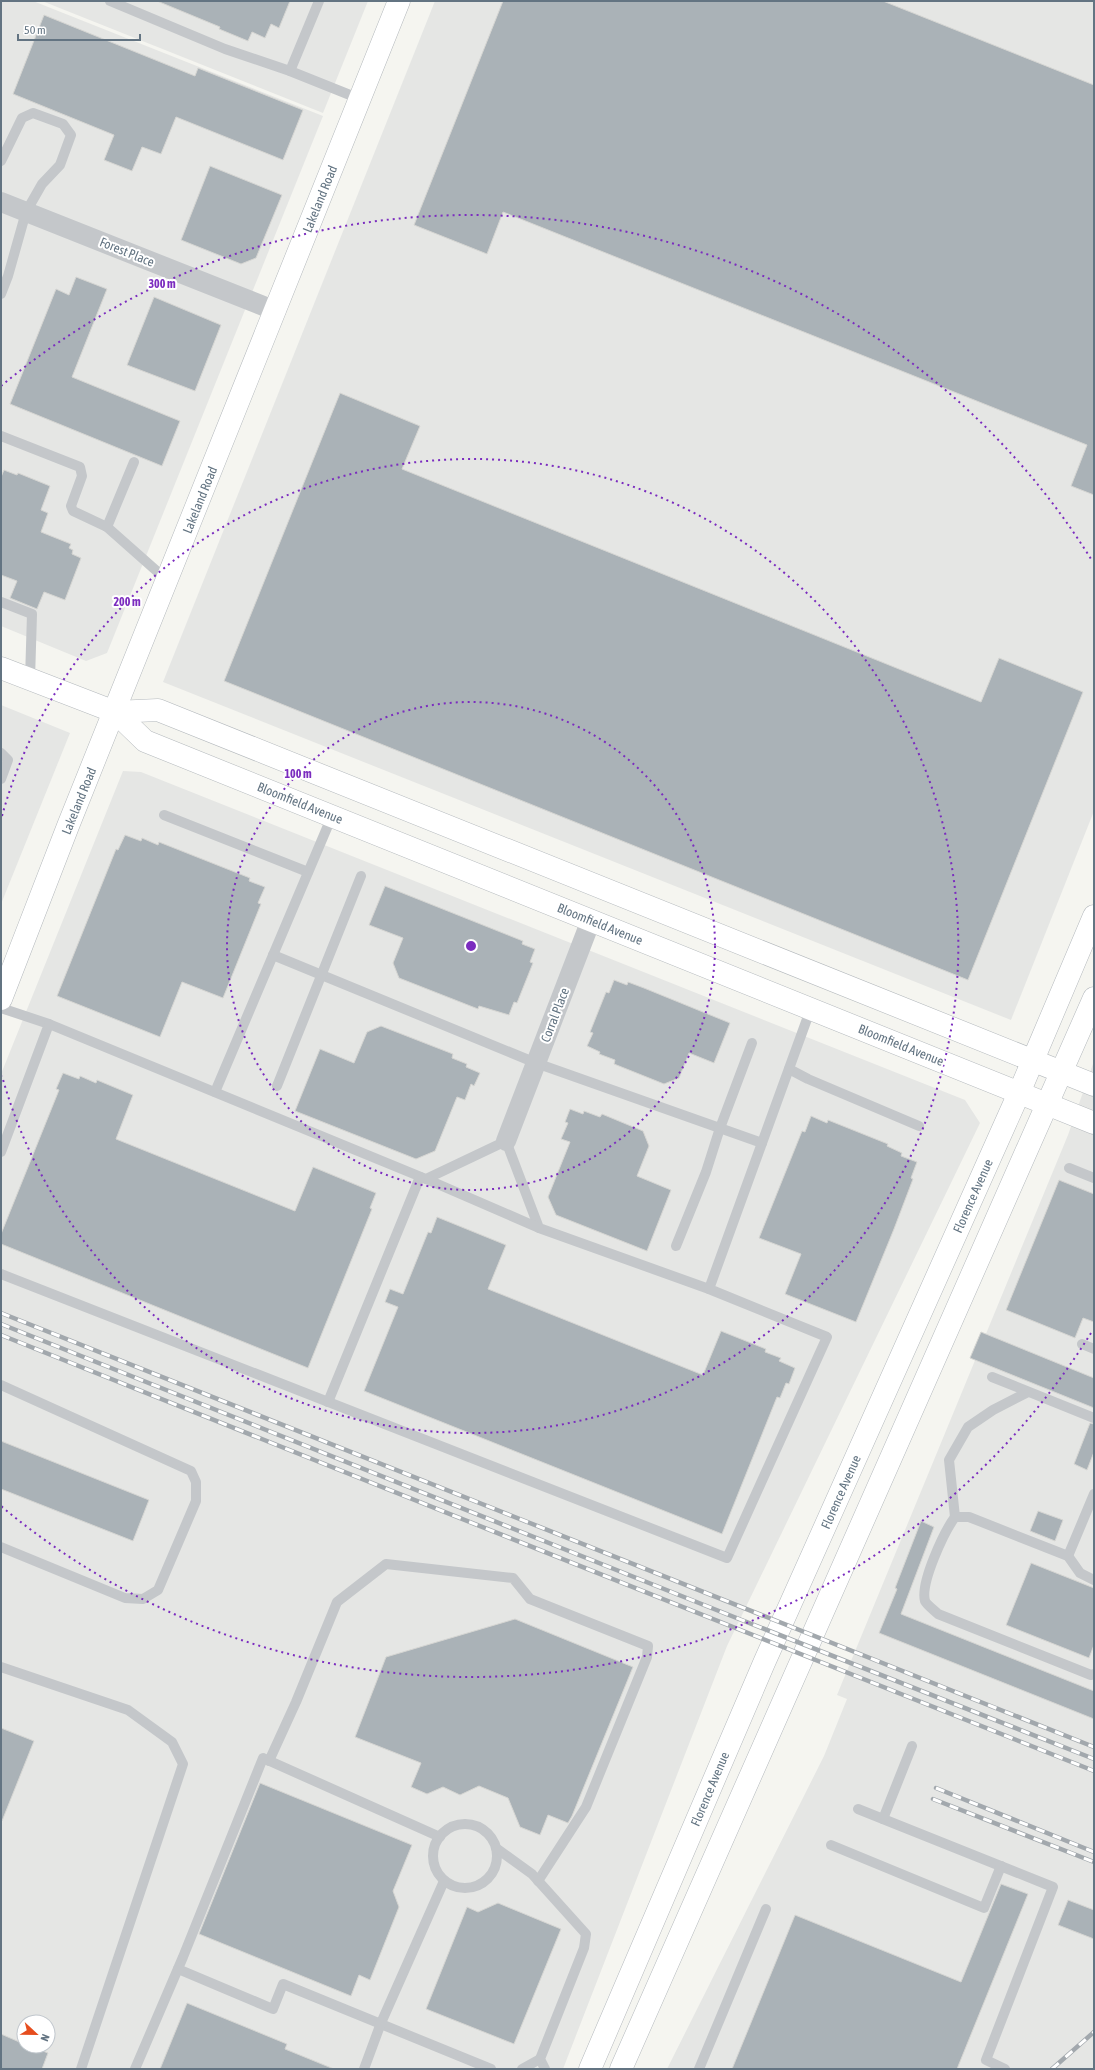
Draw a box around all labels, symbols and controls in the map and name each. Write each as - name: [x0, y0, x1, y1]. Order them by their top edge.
- scale bar: [18, 16, 140, 42]
- text: 50 m: [24, 23, 46, 37]
- street label: Lakeland Road: [300, 163, 340, 235]
- street label: Forest Place: [98, 234, 157, 270]
- text: 300 m: [148, 277, 176, 291]
- street label: Lakeland Road: [180, 464, 220, 536]
- text: 200 m: [113, 595, 141, 609]
- street label: Lakeland Road: [59, 765, 99, 837]
- text: 100 m: [284, 767, 312, 781]
- street label: Bloomfield Avenue: [255, 779, 345, 827]
- street label: Bloomfield Avenue: [555, 900, 645, 948]
- centre of rings: [464, 939, 478, 953]
- street label: Corral Place: [538, 986, 572, 1044]
- street label: Bloomfield Avenue: [856, 1021, 946, 1069]
- street label: Florence Avenue: [950, 1157, 996, 1235]
- street label: Florence Avenue: [818, 1453, 864, 1531]
- street label: Florence Avenue: [688, 1750, 732, 1828]
- north arrow: [16, 2014, 56, 2054]
- text: N: [38, 2032, 52, 2043]

